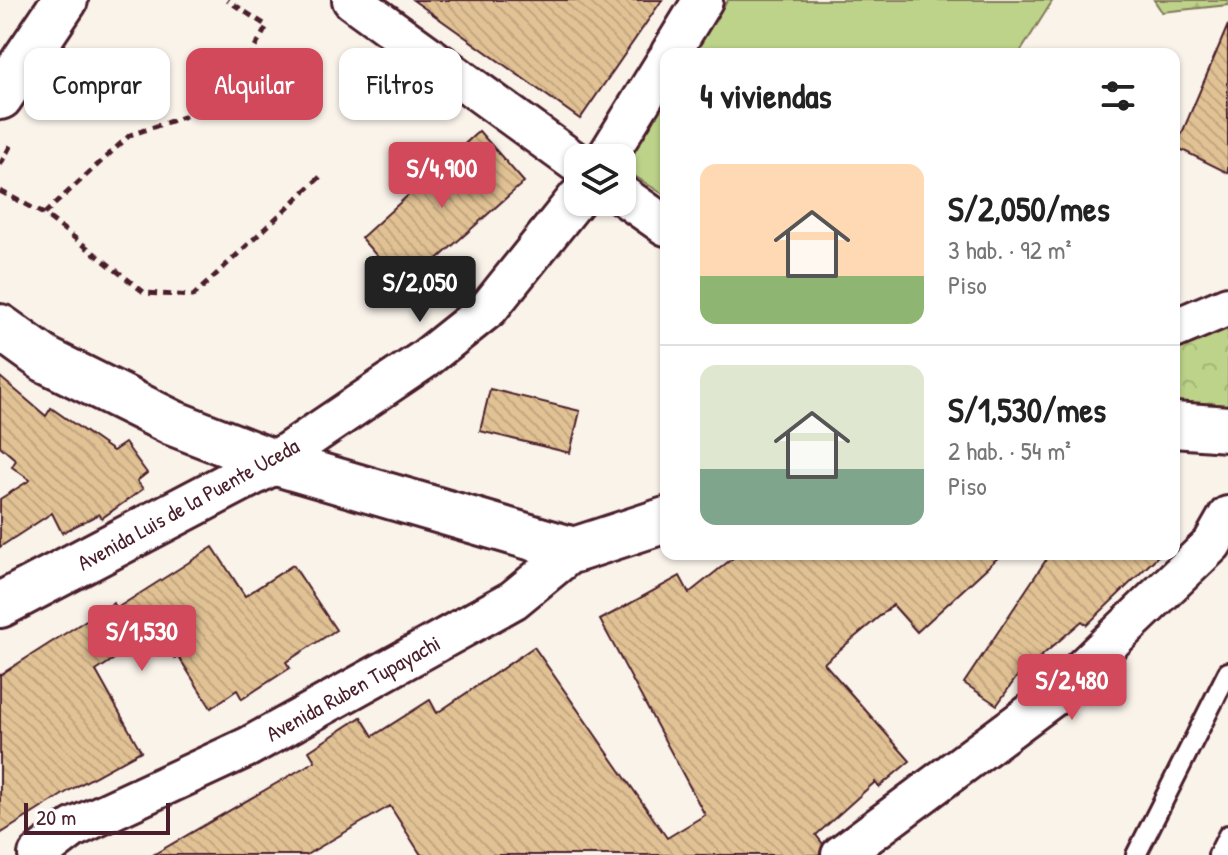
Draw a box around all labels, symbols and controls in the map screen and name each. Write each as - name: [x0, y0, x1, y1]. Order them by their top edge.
- chip: Comprar: [24, 48, 170, 120]
- chip: Alquilar: [186, 48, 323, 120]
- chip: Filtros: [339, 48, 462, 120]
- text: 4 viviendas: [700, 73, 832, 119]
- icon: filters: [1096, 74, 1140, 118]
- pin: S/4,900: [368, 142, 516, 210]
- map controls: [564, 144, 636, 216]
- button: layers: [564, 144, 636, 216]
- text: S/4,900: [407, 150, 477, 185]
- text: S/2,050/mes: [948, 186, 1110, 232]
- icon: home: [764, 196, 860, 292]
- text: 3 hab. · 92 m²: [948, 232, 1072, 267]
- pin: S/2,050: [346, 256, 494, 324]
- text: S/2,050: [383, 264, 457, 299]
- text: Piso: [948, 267, 987, 302]
- text: S/1,530/mes: [948, 387, 1106, 433]
- icon: home: [764, 397, 860, 493]
- street label: Avenida Luis de la Puente Uceda: [72, 430, 304, 577]
- text: 2 hab. · 54 m²: [948, 433, 1071, 468]
- text: Piso: [948, 468, 987, 503]
- pin: S/1,530: [68, 605, 216, 673]
- text: S/1,530: [106, 613, 178, 648]
- street label: Avenida Ruben Tupayachi: [261, 628, 445, 748]
- pin: S/2,480: [998, 654, 1146, 722]
- text: S/2,480: [1035, 662, 1109, 697]
- scale bar: [24, 799, 170, 835]
- text: 20 m: [36, 802, 76, 832]

